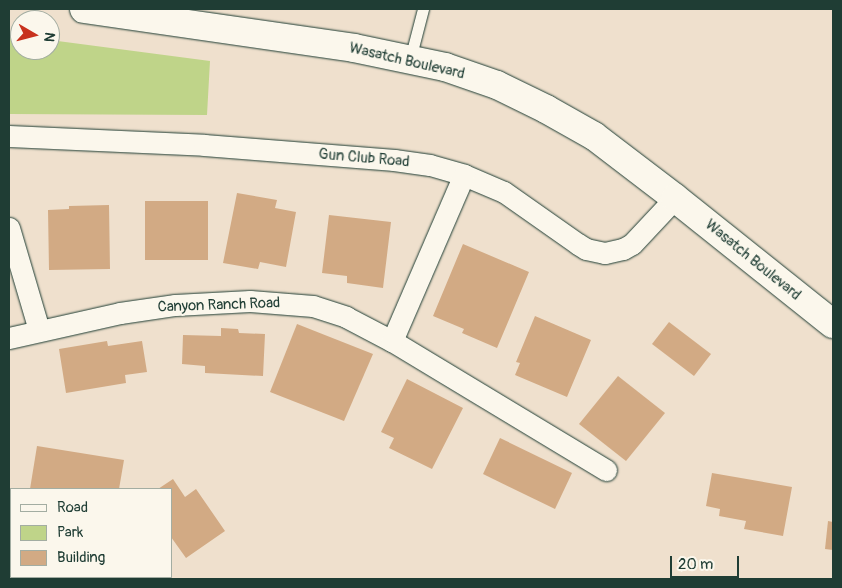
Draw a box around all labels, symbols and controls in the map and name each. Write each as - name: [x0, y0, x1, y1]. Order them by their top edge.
- north arrow: [10, 10, 60, 60]
- text: N: [40, 31, 58, 43]
- street label: Wasatch Boulevard: [347, 39, 467, 83]
- street label: Gun Club Road: [318, 145, 410, 171]
- street label: Wasatch Boulevard: [701, 216, 805, 304]
- street label: Canyon Ranch Road: [157, 294, 281, 316]
- legend: [10, 488, 172, 578]
- text: Road: [57, 498, 88, 517]
- text: Park: [57, 523, 83, 542]
- scale bar: [672, 546, 741, 578]
- text: Building: [57, 548, 105, 567]
- text: 20 m: [678, 555, 713, 574]

